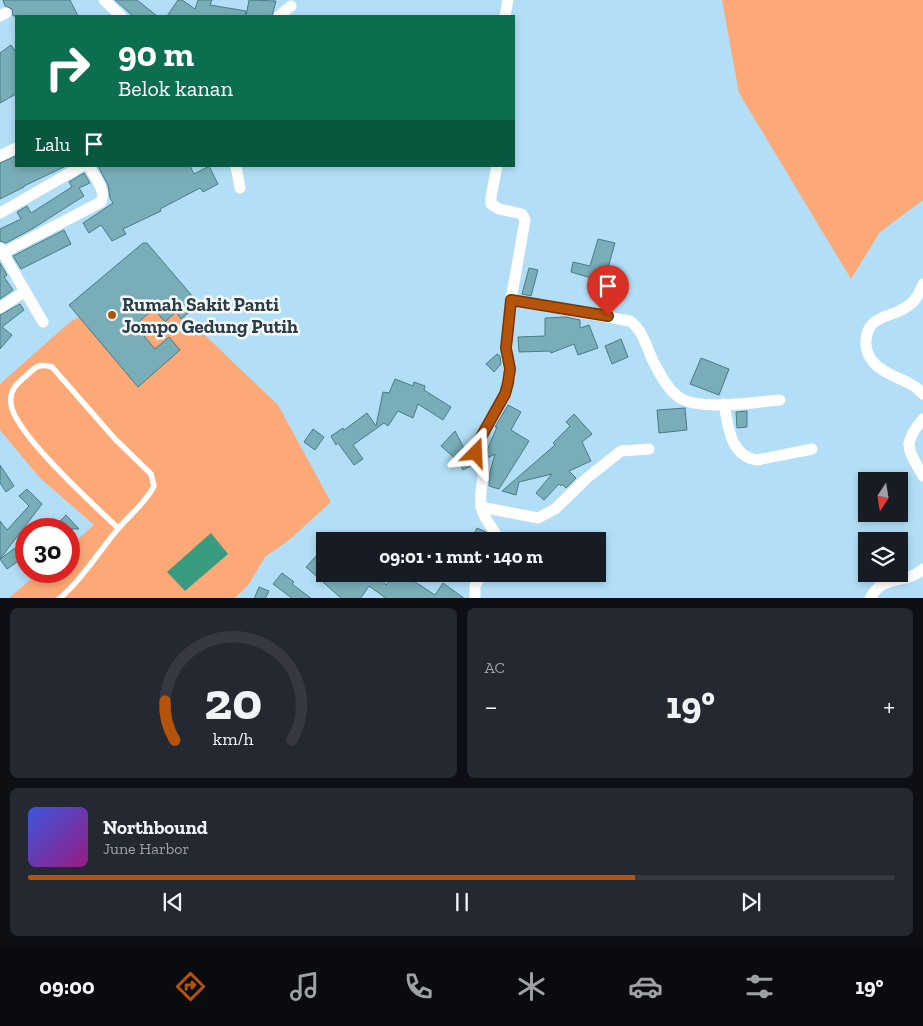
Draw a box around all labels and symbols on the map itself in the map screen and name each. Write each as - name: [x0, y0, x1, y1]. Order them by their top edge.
- pin: [587, 265, 629, 316]
- place label: Rumah Sakit Panti Jompo Gedung Putih: [122, 293, 298, 338]
- marker: Rumah Sakit Panti Jompo Gedung Putih: [106, 309, 118, 321]
- position arrow: [449, 426, 501, 478]
- north arrow: [858, 472, 908, 522]
- speed limit sign: 30: [15, 518, 80, 583]

